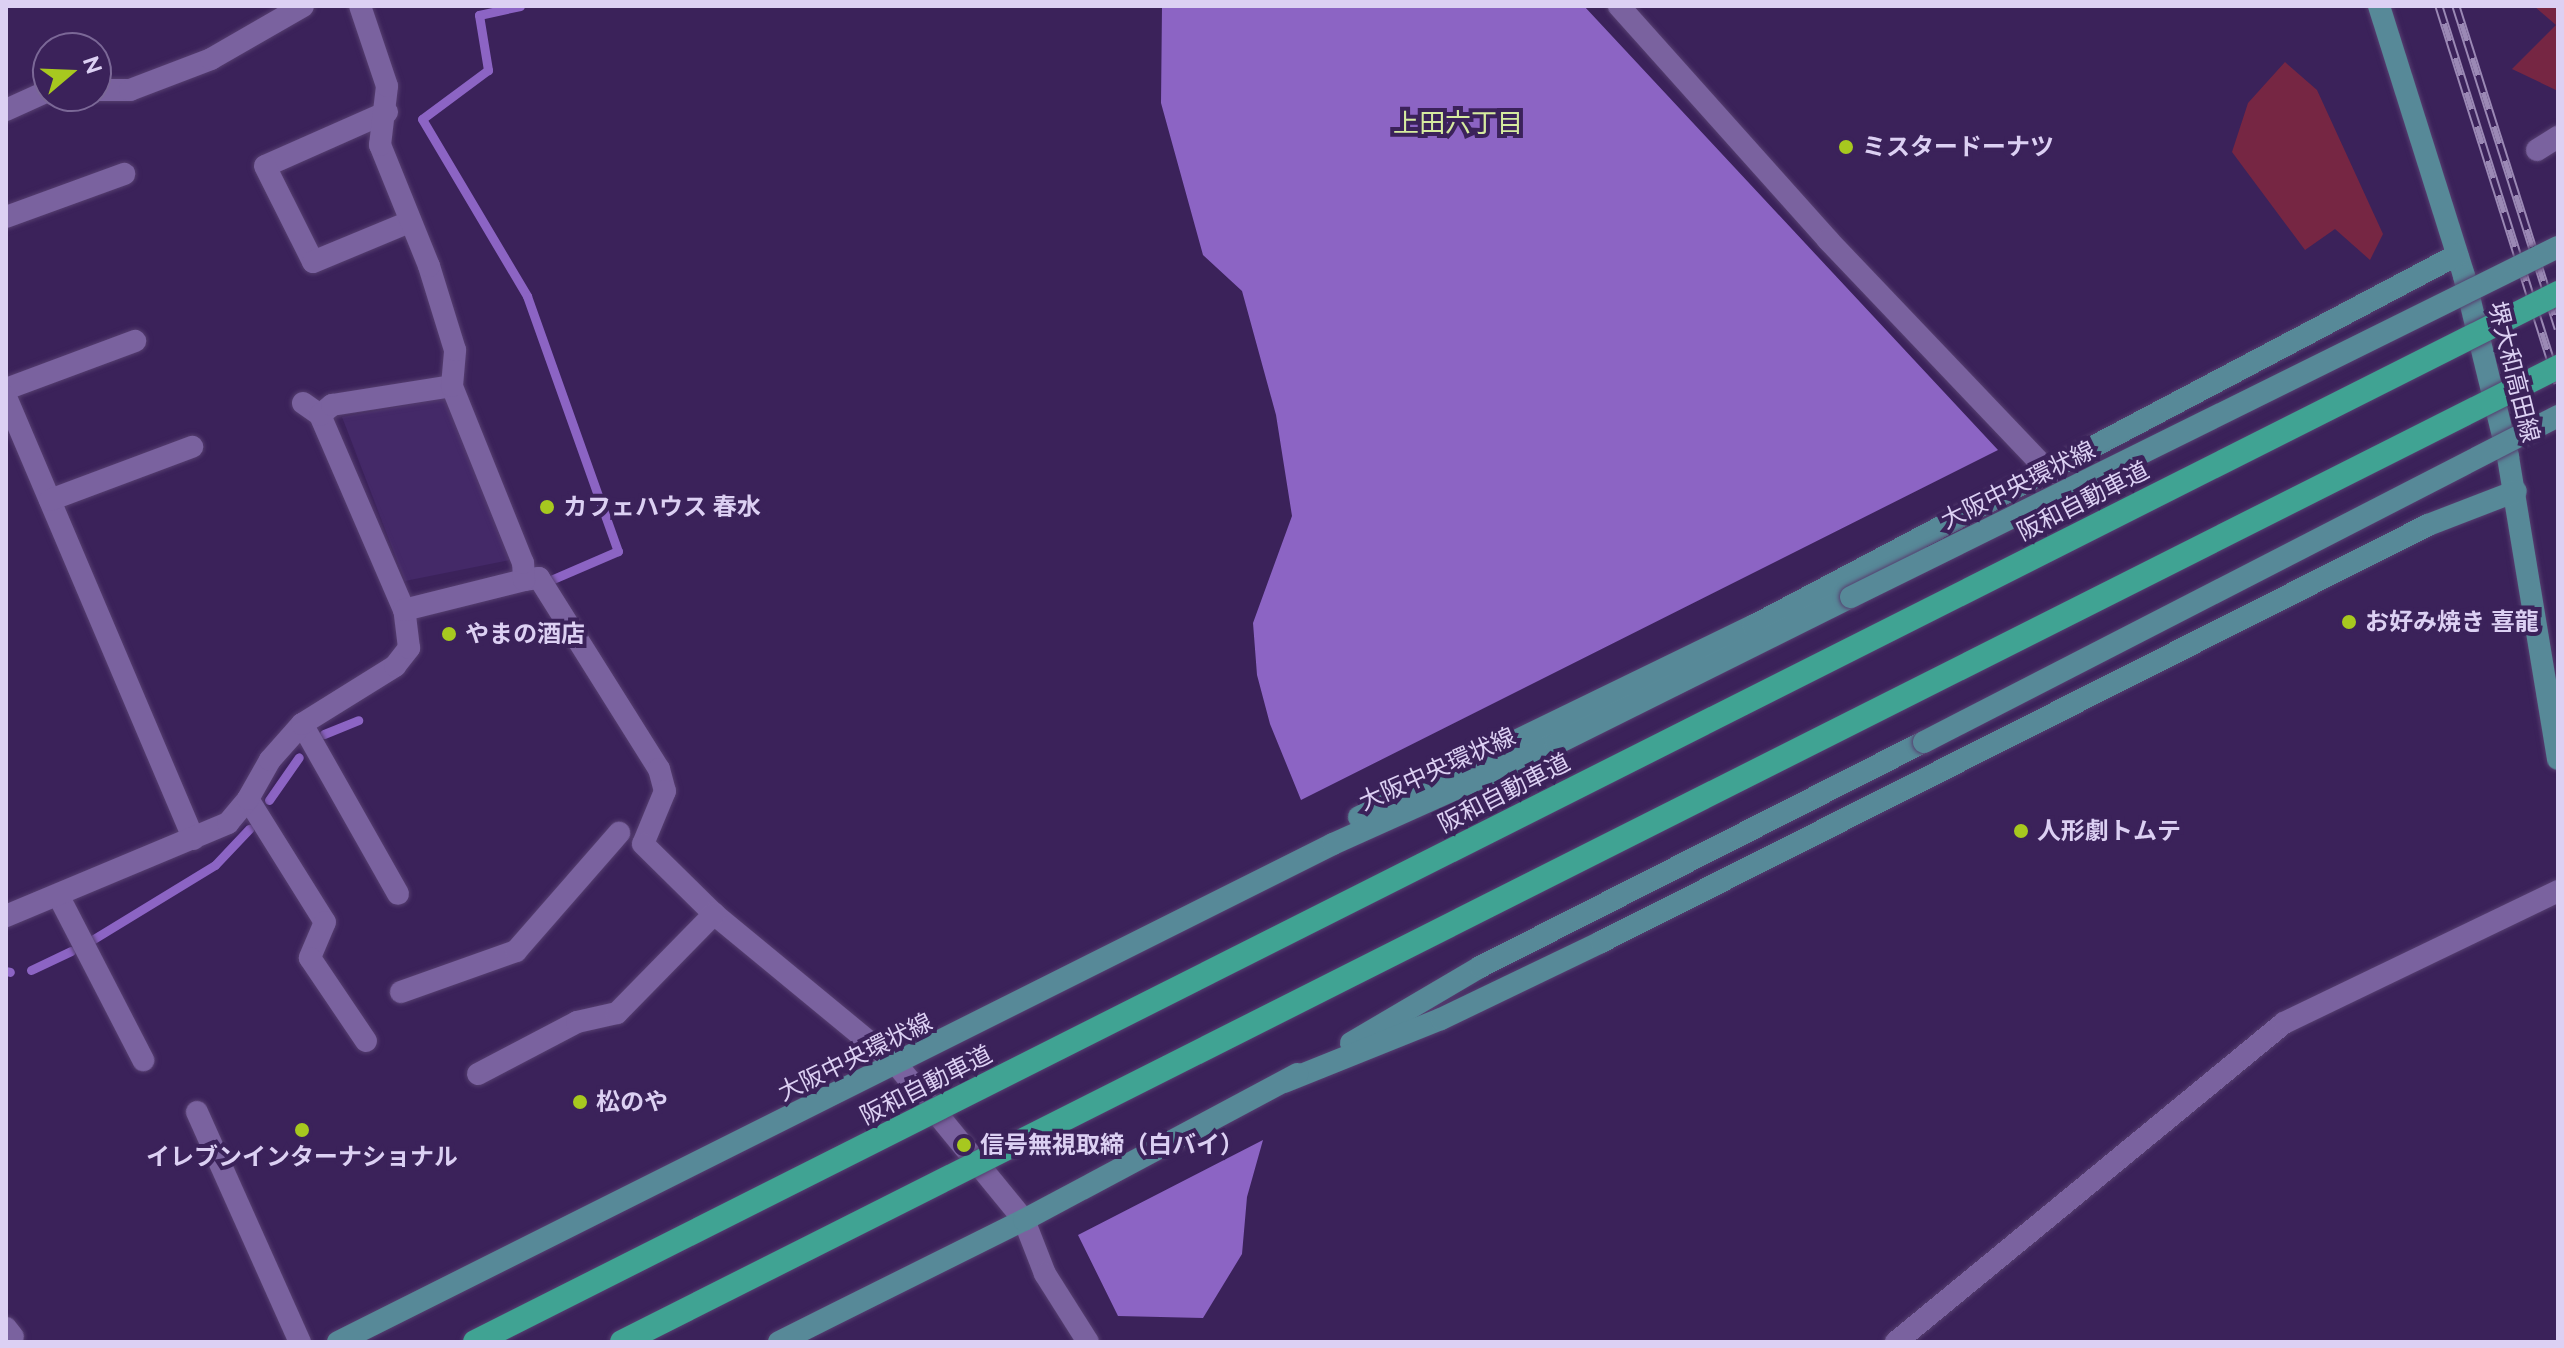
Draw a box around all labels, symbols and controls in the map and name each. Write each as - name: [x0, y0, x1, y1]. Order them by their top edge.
- north arrow: [32, 32, 112, 112]
- text: N: [78, 53, 108, 77]
- district label: 上田六丁目: [1393, 108, 1523, 140]
- place label: ミスタードーナツ: [1862, 133, 2054, 161]
- marker: ミスタードーナツ: [1837, 138, 1855, 156]
- street label: 堺大和高田線: [2483, 299, 2545, 445]
- street label: 大阪中央環状線: [1936, 435, 2100, 535]
- street label: 阪和自動車道: [2012, 455, 2154, 547]
- place label: カフェハウス 春水: [563, 493, 761, 521]
- marker: カフェハウス 春水: [538, 498, 556, 516]
- place label: お好み焼き 喜龍: [2365, 608, 2539, 636]
- marker: お好み焼き 喜龍: [2340, 613, 2358, 631]
- place label: やまの酒店: [465, 620, 585, 648]
- marker: やまの酒店: [440, 625, 458, 643]
- street label: 大阪中央環状線: [1354, 722, 1520, 816]
- street label: 阪和自動車道: [1433, 747, 1575, 839]
- place label: 人形劇トムテ: [2037, 817, 2181, 845]
- marker: 人形劇トムテ: [2012, 822, 2030, 840]
- street label: 大阪中央環状線: [773, 1007, 937, 1107]
- street label: 阪和自動車道: [855, 1039, 997, 1131]
- place label: 松のや: [596, 1088, 668, 1116]
- marker: 松のや: [571, 1093, 589, 1111]
- marker: イレブンインターナショナル: [293, 1121, 311, 1139]
- place label: 信号無視取締（白バイ）: [980, 1131, 1244, 1159]
- marker: 信号無視取締（白バイ）: [955, 1136, 973, 1154]
- place label: イレブンインターナショナル: [146, 1143, 458, 1171]

